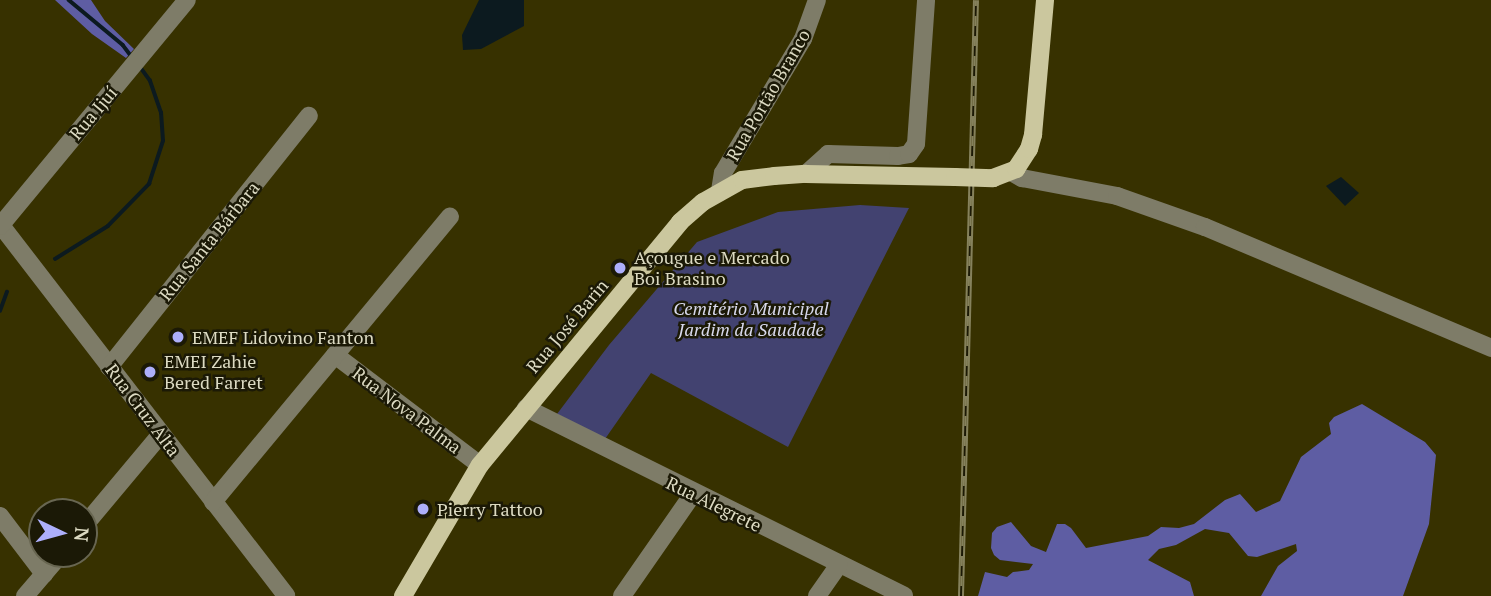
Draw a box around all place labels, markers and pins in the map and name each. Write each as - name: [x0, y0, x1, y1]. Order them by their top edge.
- place label: Açougue e Mercado Boi Brasino: [634, 247, 790, 290]
- marker: Açougue e Mercado Boi Brasino: [612, 260, 628, 276]
- place label: EMEF Lidovino Fanton: [192, 326, 374, 348]
- marker: EMEF Lidovino Fanton: [170, 329, 186, 345]
- place label: EMEI Zahie Bered Farret: [164, 351, 263, 394]
- marker: EMEI Zahie Bered Farret: [142, 364, 158, 380]
- place label: Pierry Tattoo: [437, 498, 543, 520]
- marker: Pierry Tattoo: [415, 501, 431, 517]

